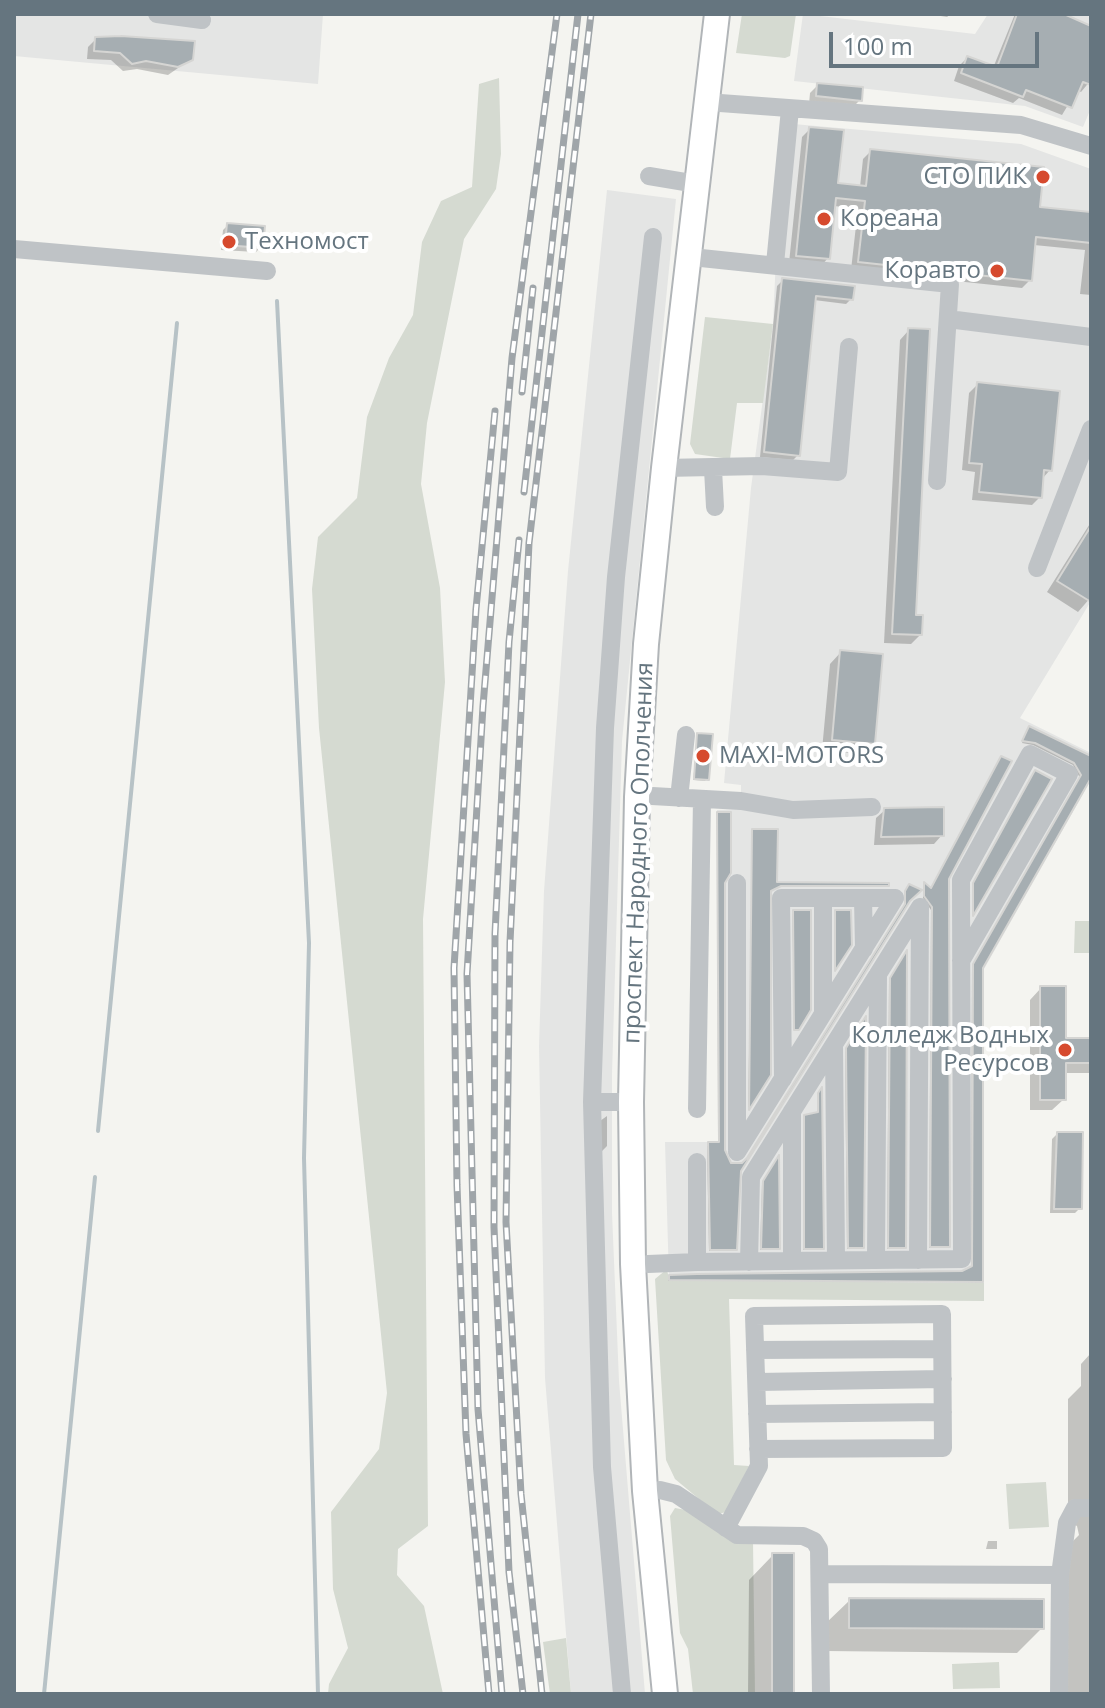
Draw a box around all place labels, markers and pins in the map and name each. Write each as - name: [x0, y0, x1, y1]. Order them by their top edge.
- place label: СТО ПИК: [923, 163, 1027, 191]
- marker: СТО ПИК: [1034, 168, 1052, 186]
- place label: Кореана: [840, 205, 939, 233]
- marker: Кореана: [815, 210, 833, 228]
- place label: Техномост: [245, 228, 369, 256]
- marker: Техномост: [220, 233, 238, 251]
- place label: Коравто: [884, 257, 981, 285]
- marker: Коравто: [988, 262, 1006, 280]
- place label: MAXI-MOTORS: [719, 742, 884, 770]
- marker: MAXI-MOTORS: [694, 747, 712, 765]
- place label: Колледж Водных Ресурсов: [851, 1022, 1049, 1078]
- marker: Колледж Водных Ресурсов: [1056, 1041, 1074, 1059]

